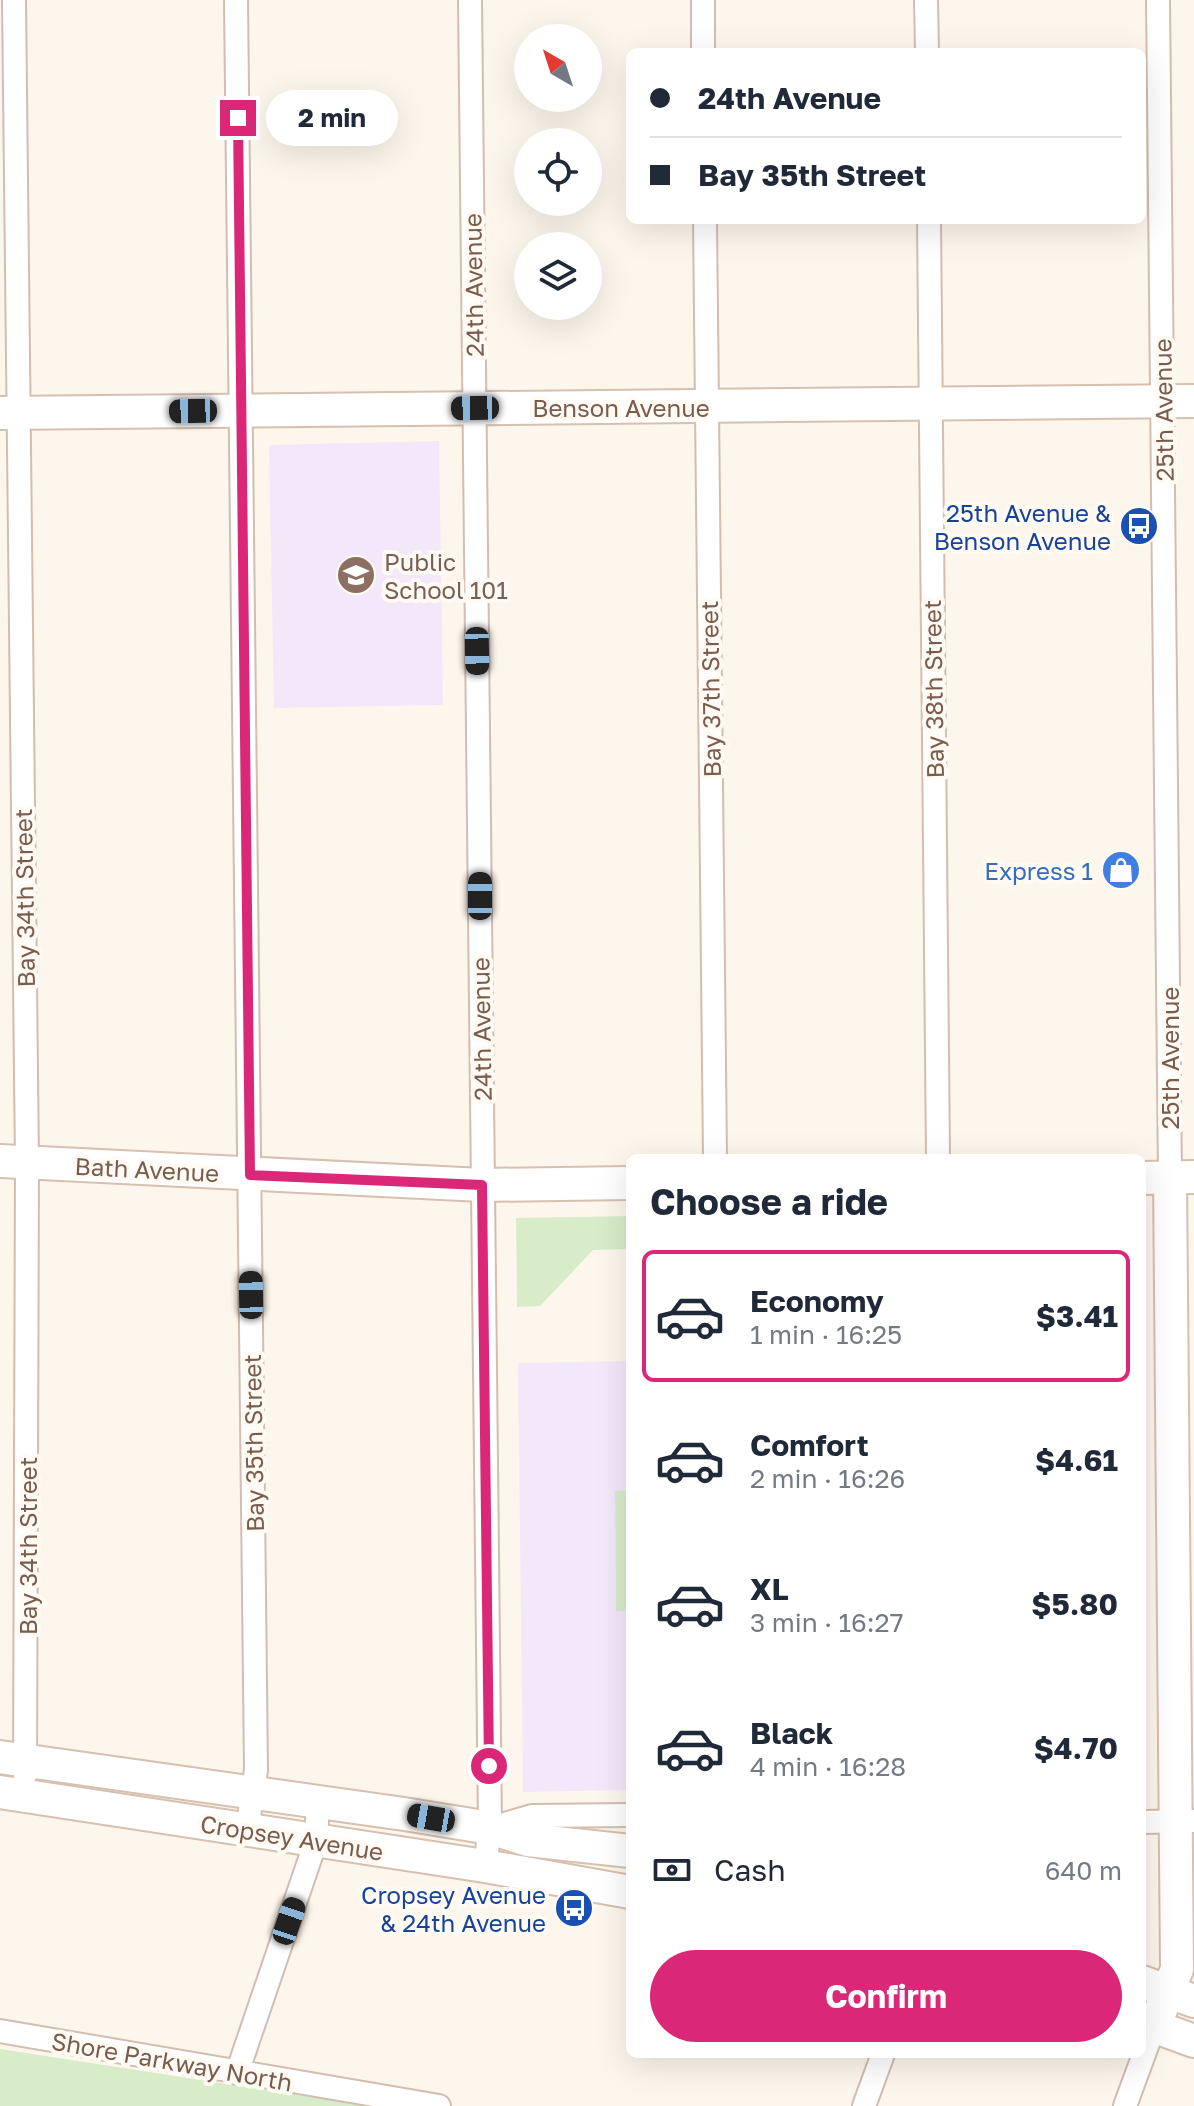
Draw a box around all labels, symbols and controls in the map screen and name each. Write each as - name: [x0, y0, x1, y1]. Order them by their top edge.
- north arrow: [514, 24, 602, 112]
- map controls: [514, 24, 602, 320]
- text: 24th Avenue: [698, 80, 881, 116]
- callout: 2 min: [266, 90, 398, 146]
- route end: [220, 100, 256, 136]
- text: 2 min: [298, 102, 366, 133]
- button: locate: [514, 128, 602, 216]
- text: Bay 35th Street: [698, 157, 926, 193]
- street label: 24th Avenue: [457, 213, 489, 357]
- button: layers: [514, 232, 602, 320]
- street label: 25th Avenue: [1147, 338, 1179, 482]
- street label: Benson Avenue: [532, 393, 710, 422]
- car: [451, 396, 499, 420]
- car: [169, 399, 217, 423]
- place label: 25th Avenue & Benson Avenue: [934, 498, 1111, 555]
- bus stop icon: 25th Avenue & Benson Avenue: [1118, 505, 1160, 547]
- place label: Public School 101: [384, 547, 508, 604]
- school or university icon: Public School 101: [335, 554, 377, 596]
- street label: Bay 38th Street: [917, 599, 949, 779]
- street label: Bay 37th Street: [694, 600, 726, 778]
- car: [465, 627, 489, 675]
- street label: Bay 34th Street: [8, 808, 40, 988]
- shop icon: Express 1: [1100, 849, 1142, 891]
- place label: Express 1: [984, 856, 1093, 885]
- car: [468, 872, 492, 920]
- street label: 24th Avenue: [465, 957, 497, 1101]
- street label: 25th Avenue: [1155, 987, 1184, 1129]
- street label: Bath Avenue: [74, 1151, 220, 1187]
- text: Choose a ride: [650, 1180, 888, 1223]
- car: [239, 1271, 263, 1319]
- icon: car: [654, 1280, 726, 1352]
- text: Economy: [750, 1283, 884, 1319]
- text: $3.41: [1036, 1298, 1118, 1334]
- text: 1 min · 16:25: [750, 1319, 902, 1350]
- street label: Bay 35th Street: [237, 1354, 269, 1532]
- icon: car: [654, 1424, 726, 1496]
- text: Comfort: [750, 1427, 869, 1463]
- text: $4.61: [1035, 1442, 1118, 1478]
- street label: Bay 34th Street: [13, 1457, 42, 1635]
- text: 2 min · 16:26: [750, 1463, 905, 1494]
- icon: car: [654, 1568, 726, 1640]
- text: XL: [750, 1571, 789, 1607]
- text: $5.80: [1031, 1586, 1118, 1622]
- text: 3 min · 16:27: [750, 1607, 903, 1638]
- icon: car: [654, 1712, 726, 1784]
- text: Black: [750, 1715, 833, 1751]
- text: $4.70: [1034, 1730, 1118, 1766]
- route start: [471, 1748, 507, 1784]
- text: 4 min · 16:28: [750, 1751, 906, 1782]
- car: [405, 1802, 457, 1834]
- street label: Cropsey Avenue: [198, 1808, 386, 1866]
- icon: cash: [650, 1848, 694, 1892]
- text: Cash: [714, 1852, 786, 1888]
- text: 640 m: [1045, 1855, 1122, 1886]
- place label: Cropsey Avenue & 24th Avenue: [361, 1880, 546, 1937]
- bus stop icon: Cropsey Avenue & 24th Avenue: [553, 1887, 595, 1929]
- car: [270, 1894, 308, 1948]
- button: Confirm: [650, 1950, 1122, 2042]
- street label: Shore Parkway North: [49, 2026, 295, 2096]

